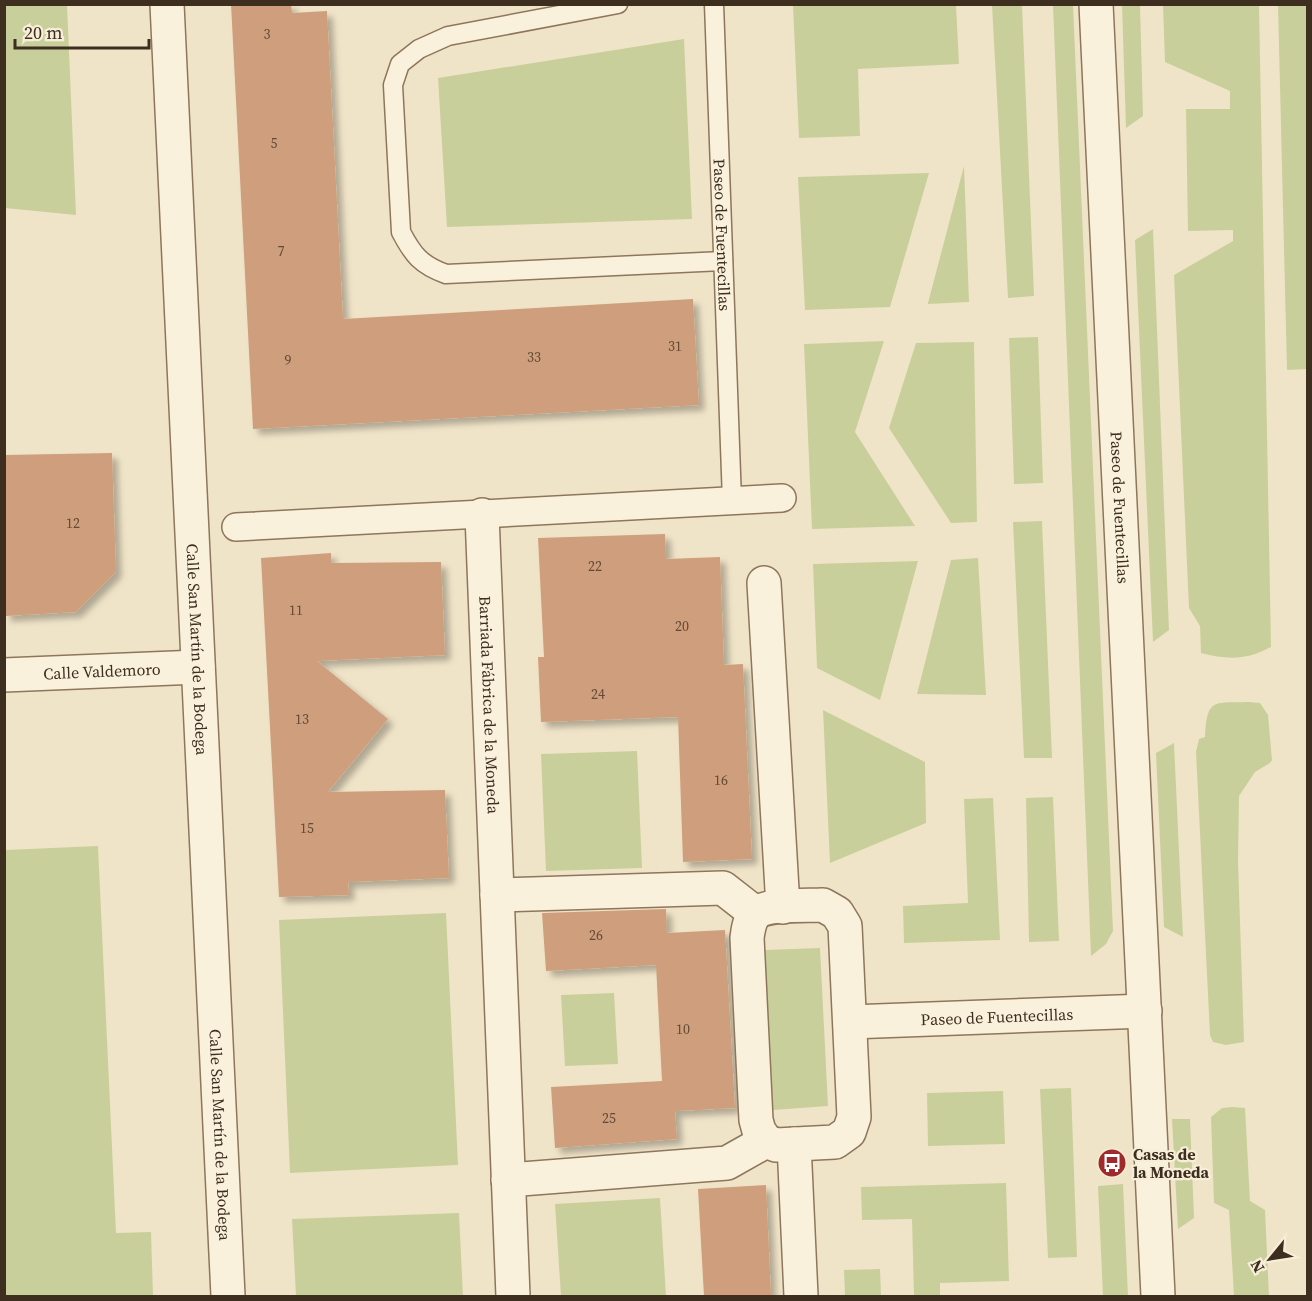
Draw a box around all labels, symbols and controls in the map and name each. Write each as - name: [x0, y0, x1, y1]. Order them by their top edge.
- scale bar: [15, 12, 148, 50]
- text: 20 m: [24, 20, 62, 45]
- house number: 3: [264, 24, 271, 44]
- house number: 5: [271, 133, 278, 153]
- street label: Paseo de Fuentecillas: [709, 158, 736, 312]
- house number: 7: [278, 241, 285, 261]
- house number: 31: [668, 336, 682, 356]
- house number: 33: [527, 347, 541, 367]
- house number: 9: [285, 350, 292, 370]
- street label: Paseo de Fuentecillas: [1106, 431, 1135, 584]
- house number: 12: [66, 513, 80, 533]
- street label: Calle San Martín de la Bodega: [181, 543, 213, 756]
- house number: 22: [588, 556, 602, 576]
- street label: Barriada Fábrica de la Moneda: [474, 595, 505, 815]
- house number: 11: [289, 600, 303, 620]
- house number: 20: [675, 616, 689, 636]
- street label: Calle Valdemoro: [43, 658, 161, 684]
- house number: 24: [591, 684, 605, 704]
- house number: 13: [295, 709, 309, 729]
- house number: 16: [714, 770, 728, 790]
- house number: 15: [300, 818, 314, 838]
- house number: 26: [589, 925, 603, 945]
- street label: Paseo de Fuentecillas: [920, 1003, 1074, 1030]
- house number: 10: [676, 1019, 690, 1039]
- street label: Calle San Martín de la Bodega: [204, 1028, 236, 1242]
- house number: 25: [602, 1108, 616, 1128]
- place label: Casas de la Moneda: [1133, 1143, 1209, 1183]
- bus stop icon: Casas de la Moneda: [1096, 1147, 1128, 1179]
- north arrow: [1240, 1229, 1300, 1289]
- text: N: [1244, 1256, 1269, 1277]

